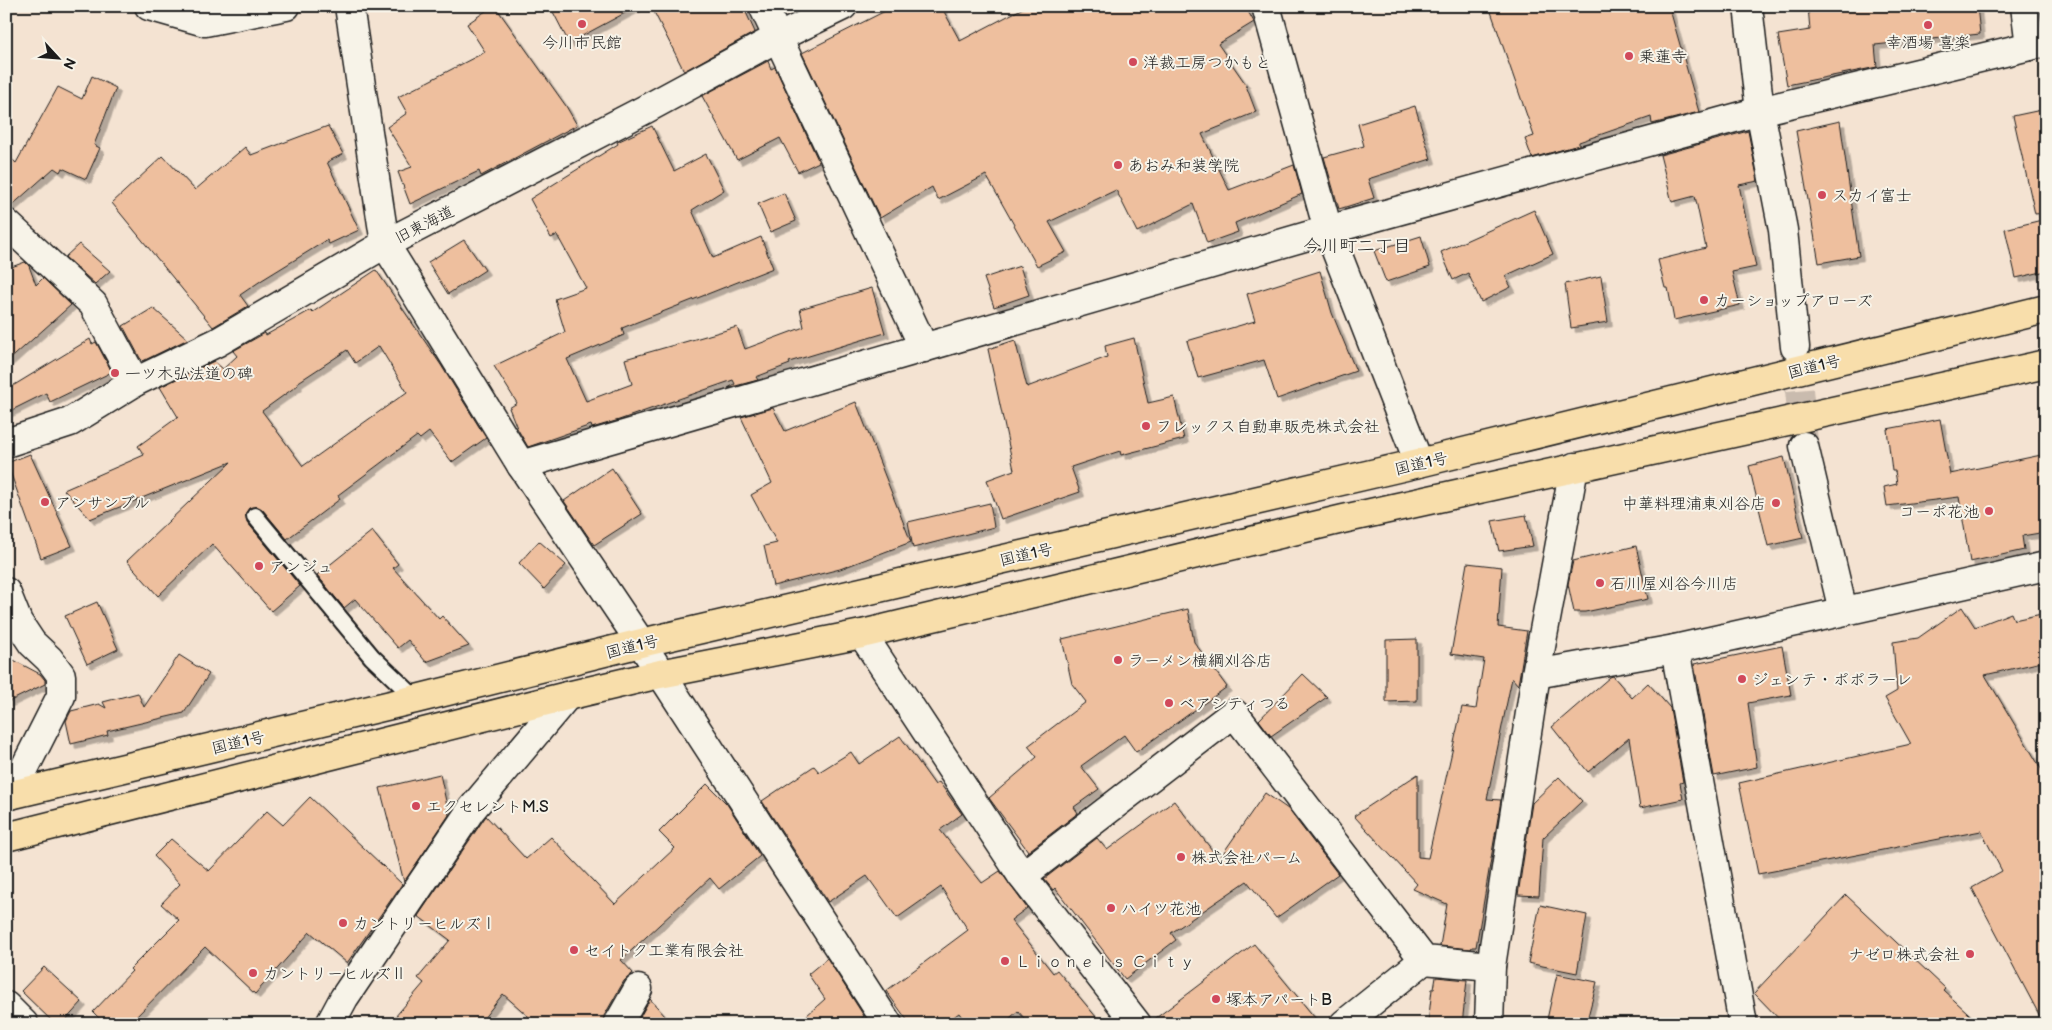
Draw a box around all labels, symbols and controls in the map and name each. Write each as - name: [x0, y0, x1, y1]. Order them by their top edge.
- marker: 今川市民館: [576, 18, 588, 30]
- marker: 幸酒場 喜楽: [1922, 19, 1934, 31]
- north arrow: [32, 32, 82, 82]
- place label: 今川市民館: [542, 34, 622, 53]
- place label: 幸酒場 喜楽: [1886, 34, 1970, 53]
- place label: 乗蓮寺: [1639, 48, 1687, 67]
- marker: 乗蓮寺: [1623, 50, 1635, 62]
- place label: 洋裁工房つかもと: [1143, 54, 1271, 73]
- text: N: [59, 55, 79, 72]
- marker: 洋裁工房つかもと: [1127, 56, 1139, 68]
- place label: あおみ和装学院: [1128, 157, 1239, 176]
- marker: あおみ和装学院: [1112, 159, 1124, 171]
- place label: スカイ富士: [1832, 187, 1912, 206]
- marker: スカイ富士: [1816, 189, 1828, 201]
- street label: 旧東海道: [392, 202, 458, 248]
- district label: 今川町二丁目: [1303, 236, 1411, 257]
- place label: カーショップアローズ: [1714, 292, 1872, 311]
- marker: カーショップアローズ: [1698, 294, 1710, 306]
- street label: 国道1号: [1786, 352, 1843, 383]
- place label: 一ツ木弘法道の碑: [125, 365, 253, 384]
- marker: 一ツ木弘法道の碑: [109, 367, 121, 379]
- place label: フレックス自動車販売株式会社: [1156, 418, 1380, 437]
- marker: フレックス自動車販売株式会社: [1140, 420, 1152, 432]
- street label: 国道1号: [1393, 449, 1450, 480]
- place label: アンサンブル: [55, 494, 150, 513]
- place label: 中華料理浦東刈谷店: [1622, 495, 1766, 514]
- marker: アンサンブル: [39, 496, 51, 508]
- marker: 中華料理浦東刈谷店: [1770, 497, 1782, 509]
- place label: コーポ花池: [1899, 503, 1979, 522]
- marker: コーポ花池: [1983, 505, 1995, 517]
- street label: 国道1号: [998, 540, 1055, 571]
- place label: アンジュ: [269, 558, 333, 577]
- marker: アンジュ: [253, 560, 265, 572]
- place label: 石川屋刈谷今川店: [1610, 575, 1738, 594]
- marker: 石川屋刈谷今川店: [1594, 577, 1606, 589]
- street label: 国道1号: [604, 632, 661, 663]
- place label: ラーメン横綱刈谷店: [1128, 652, 1272, 671]
- marker: ラーメン横綱刈谷店: [1112, 654, 1124, 666]
- place label: ジェンテ・ポポラーレ: [1752, 671, 1912, 690]
- marker: ジェンテ・ポポラーレ: [1736, 673, 1748, 685]
- place label: ベアシティつる: [1179, 695, 1291, 714]
- marker: ベアシティつる: [1163, 697, 1175, 709]
- street label: 国道1号: [210, 728, 267, 759]
- place label: エクセレントM.S: [426, 798, 549, 817]
- marker: エクセレントM.S: [410, 800, 422, 812]
- place label: 株式会社パーム: [1191, 849, 1302, 868]
- marker: 株式会社パーム: [1175, 851, 1187, 863]
- place label: ハイツ花池: [1121, 900, 1201, 919]
- marker: ハイツ花池: [1105, 902, 1117, 914]
- place label: カントリーヒルズⅠ: [353, 915, 497, 934]
- marker: カントリーヒルズⅠ: [337, 917, 349, 929]
- place label: セイトク工業有限会社: [584, 942, 744, 961]
- marker: セイトク工業有限会社: [568, 944, 580, 956]
- place label: ナゼロ株式会社: [1848, 946, 1960, 965]
- marker: ナゼロ株式会社: [1964, 948, 1976, 960]
- place label: Ｌｉｏｎｅｌｓ Ｃｉｔｙ: [1015, 953, 1195, 972]
- marker: Ｌｉｏｎｅｌｓ Ｃｉｔｙ: [999, 955, 1011, 967]
- place label: カントリーヒルズⅡ: [263, 965, 407, 984]
- marker: カントリーヒルズⅡ: [247, 967, 259, 979]
- place label: 塚本アパートB: [1226, 991, 1332, 1010]
- marker: 塚本アパートB: [1210, 993, 1222, 1005]

